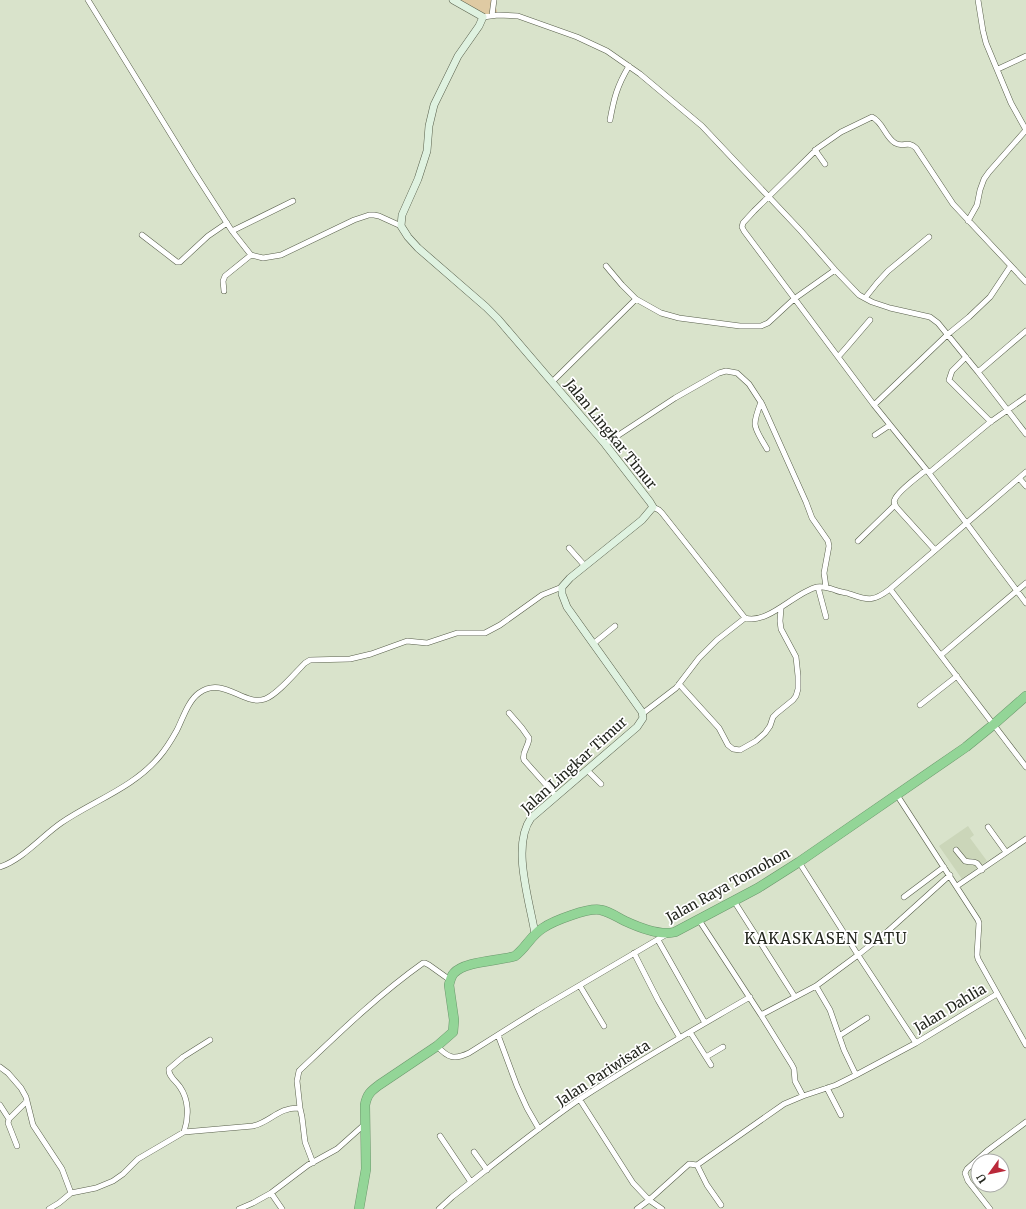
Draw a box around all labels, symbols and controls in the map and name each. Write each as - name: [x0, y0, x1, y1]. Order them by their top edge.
- street label: Jalan Lingkar Timur: [561, 375, 661, 493]
- street label: Jalan Lingkar Timur: [517, 713, 631, 818]
- street label: Jalan Raya Tomohon: [662, 844, 793, 927]
- district label: KAKASKASEN SATU: [744, 929, 908, 948]
- street label: Jalan Dahlia: [910, 979, 990, 1037]
- street label: Jalan Pariwisata: [552, 1036, 654, 1110]
- north arrow: [970, 1153, 1010, 1193]
- text: U: [973, 1171, 990, 1186]

